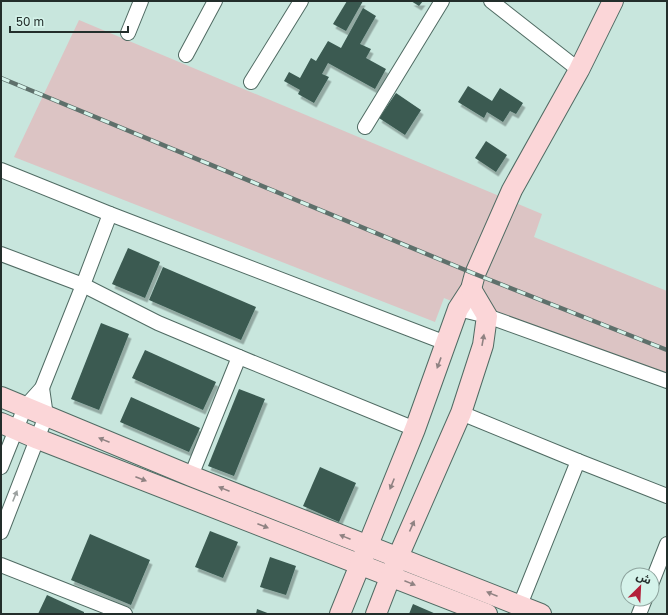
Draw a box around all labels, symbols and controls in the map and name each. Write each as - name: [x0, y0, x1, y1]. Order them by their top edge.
- scale bar: [10, 8, 128, 34]
- text: 50 m: [16, 14, 44, 29]
- one-way arrow: [481, 334, 487, 346]
- one-way arrow: [435, 357, 441, 369]
- one-way arrow: [97, 436, 109, 442]
- one-way arrow: [136, 476, 148, 482]
- one-way arrow: [389, 479, 395, 490]
- one-way arrow: [218, 485, 230, 491]
- one-way arrow: [13, 489, 19, 501]
- one-way arrow: [409, 521, 415, 532]
- one-way arrow: [257, 523, 269, 529]
- one-way arrow: [339, 533, 351, 539]
- north arrow: [620, 567, 660, 607]
- text: ش: [634, 568, 654, 587]
- one-way arrow: [404, 581, 416, 587]
- one-way arrow: [486, 591, 498, 597]

